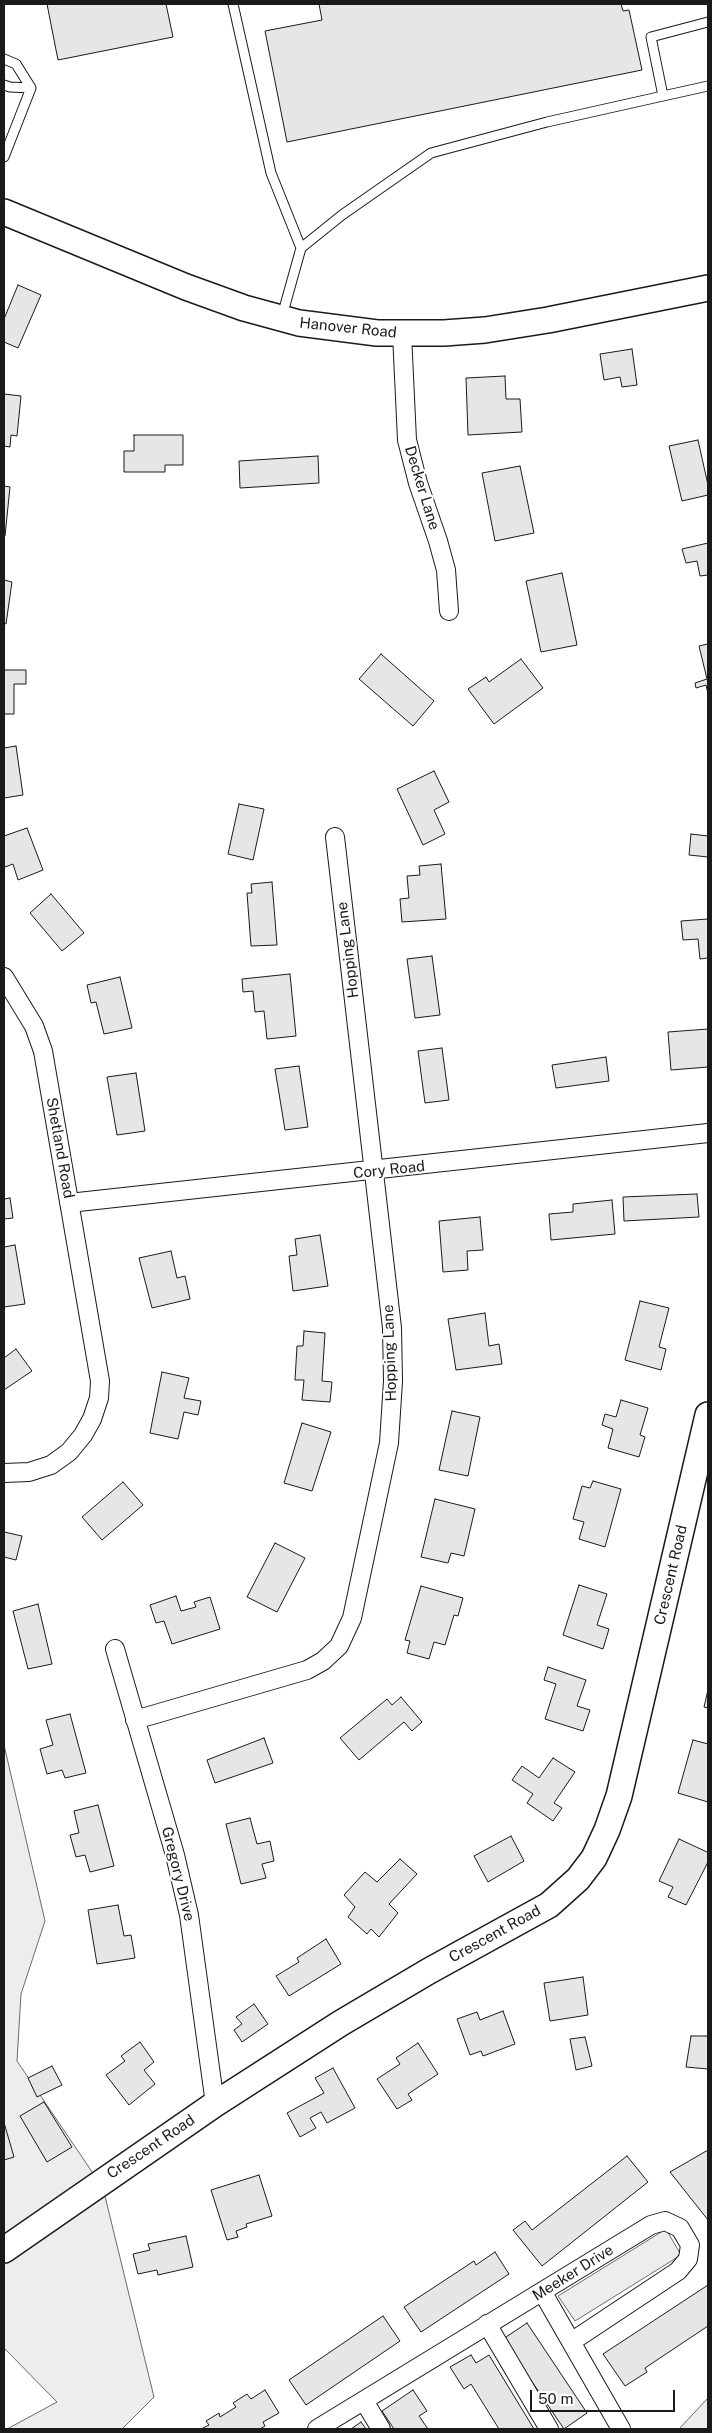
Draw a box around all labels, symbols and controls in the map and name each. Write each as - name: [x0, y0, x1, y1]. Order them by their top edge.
- street label: Hanover Road: [298, 314, 398, 342]
- street label: Decker Lane: [401, 444, 443, 532]
- street label: Hopping Lane: [333, 901, 363, 999]
- street label: Shetland Road: [42, 1096, 78, 1200]
- street label: Cory Road: [352, 1157, 426, 1183]
- street label: Hopping Lane: [379, 1304, 401, 1402]
- street label: Crescent Road: [651, 1523, 691, 1627]
- street label: Gregory Drive: [158, 1825, 198, 1923]
- street label: Crescent Road: [446, 1901, 544, 1967]
- street label: Crescent Road: [104, 2111, 198, 2183]
- street label: Meeker Drive: [529, 2241, 617, 2305]
- scale bar: [532, 2380, 677, 2412]
- text: 50 m: [538, 2390, 573, 2407]

